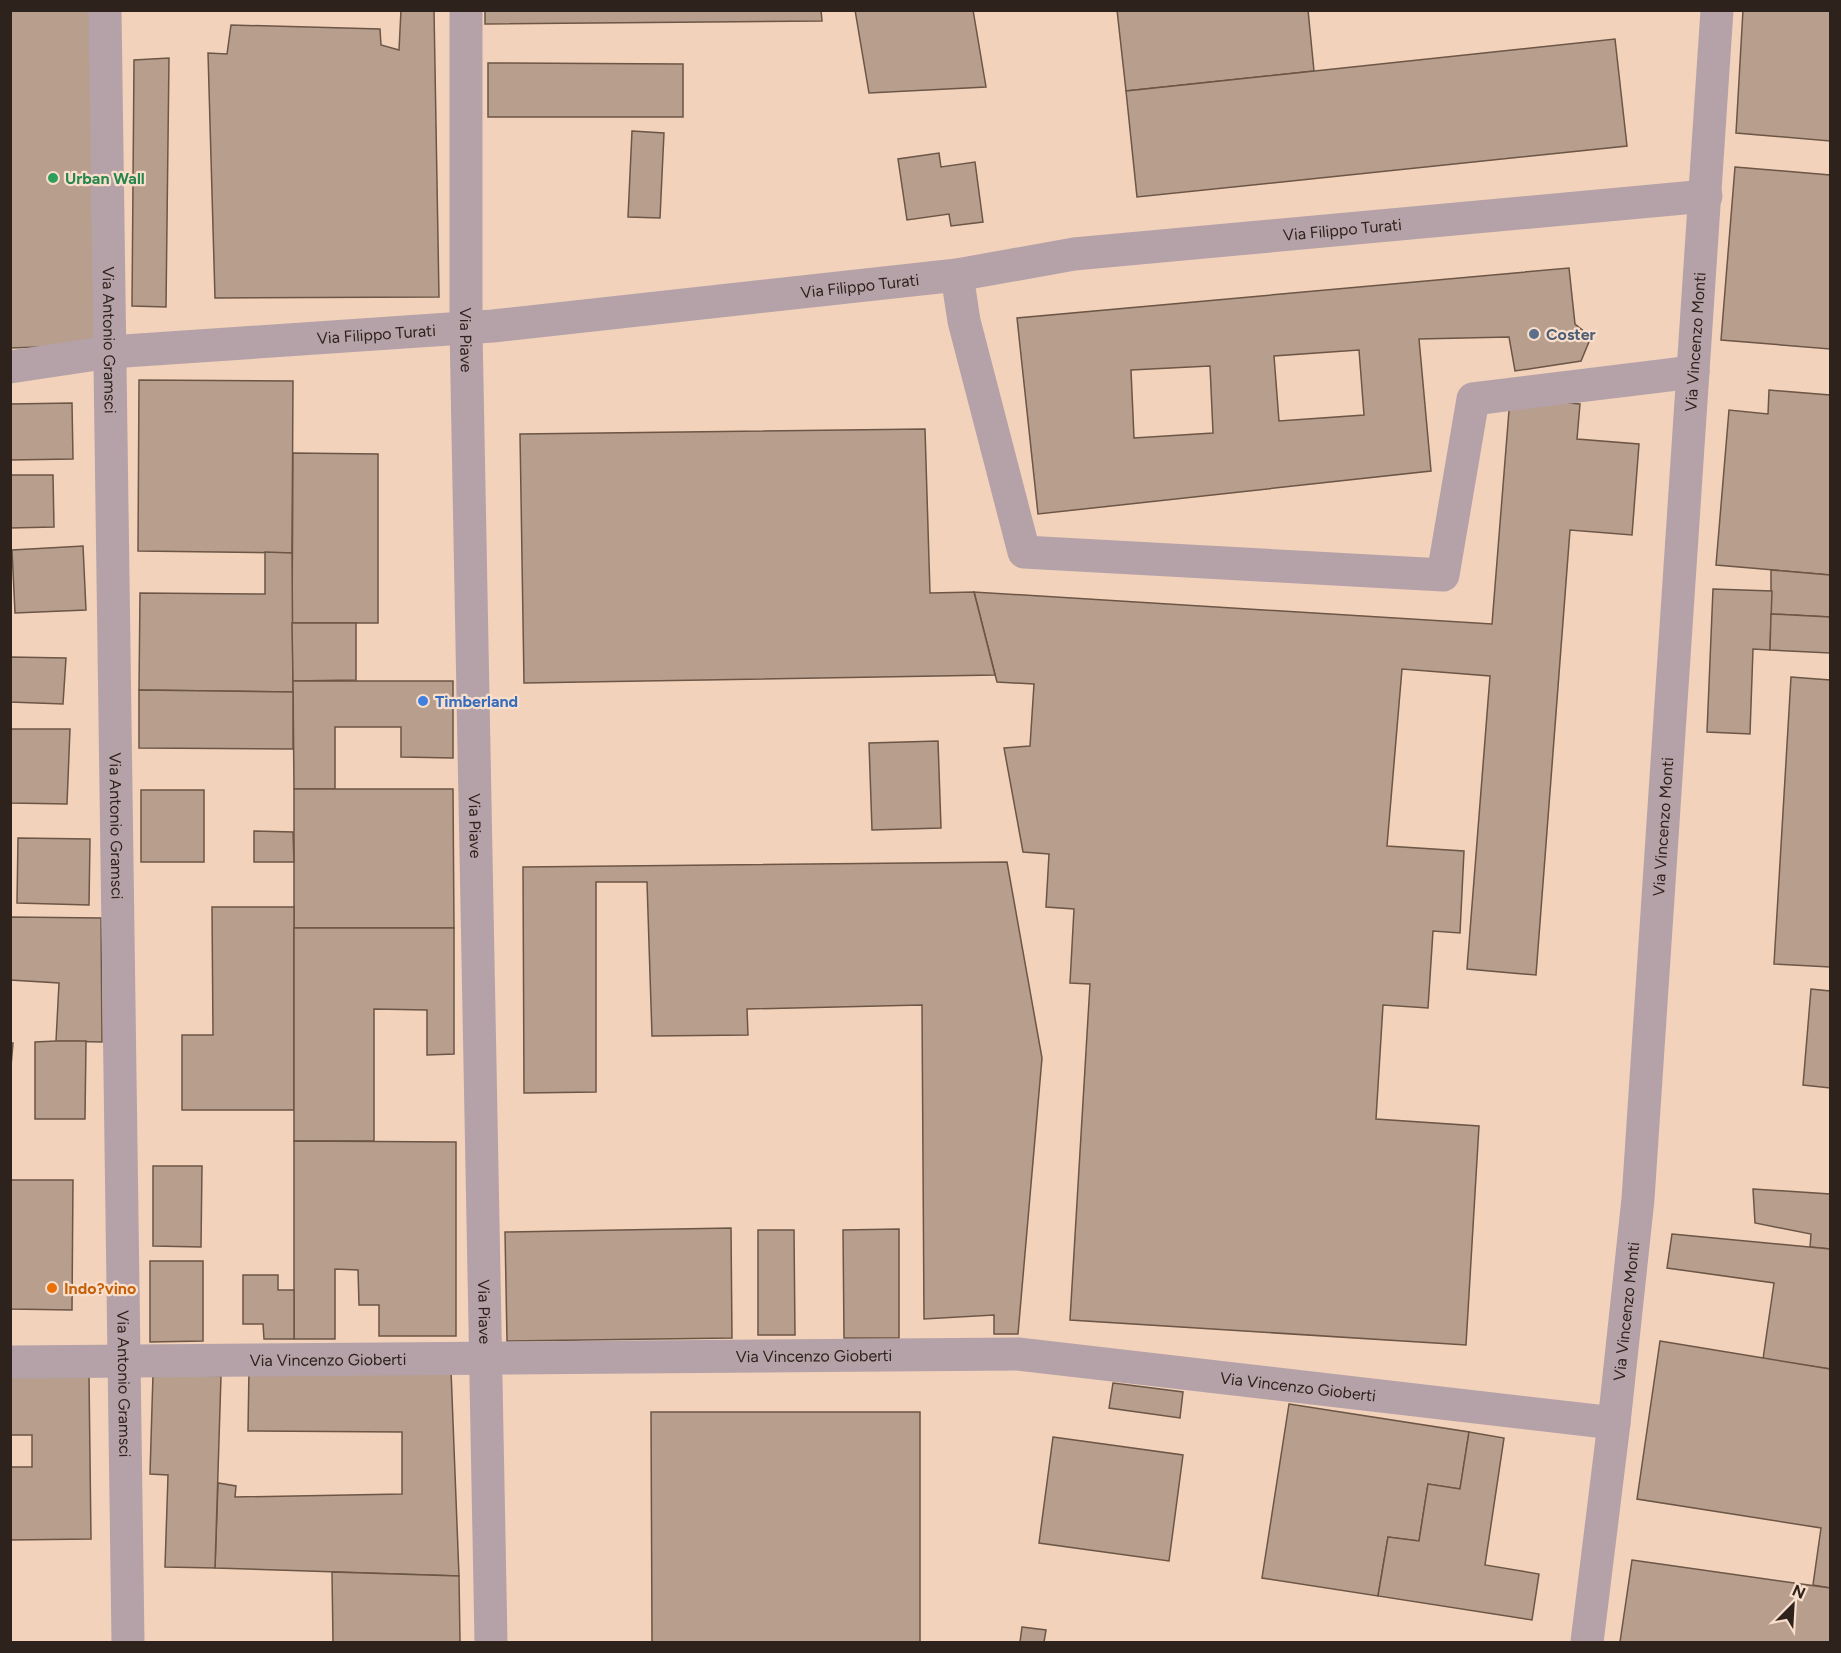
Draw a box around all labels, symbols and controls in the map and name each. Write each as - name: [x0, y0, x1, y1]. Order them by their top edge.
- place label: Urban Wall: [65, 169, 145, 188]
- marker: Urban Wall: [46, 171, 60, 185]
- street label: Via Filippo Turati: [1282, 214, 1402, 244]
- street label: Via Antonio Gramsci: [99, 266, 120, 414]
- street label: Via Filippo Turati: [800, 270, 920, 302]
- street label: Via Vincenzo Monti: [1681, 272, 1709, 412]
- street label: Via Piave: [457, 308, 476, 373]
- street label: Via Filippo Turati: [316, 320, 436, 347]
- place label: Coster: [1546, 325, 1596, 344]
- marker: Coster: [1527, 327, 1541, 341]
- place label: Timberland: [435, 692, 518, 711]
- marker: Timberland: [416, 694, 430, 708]
- street label: Via Antonio Gramsci: [106, 752, 127, 900]
- street label: Via Vincenzo Monti: [1649, 756, 1677, 897]
- street label: Via Piave: [465, 793, 486, 859]
- street label: Via Vincenzo Monti: [1609, 1241, 1643, 1382]
- place label: Indo?vino: [64, 1279, 136, 1298]
- street label: Via Piave: [475, 1279, 495, 1345]
- marker: Indo?vino: [45, 1281, 59, 1295]
- street label: Via Antonio Gramsci: [114, 1310, 135, 1458]
- street label: Via Vincenzo Gioberti: [736, 1345, 892, 1366]
- street label: Via Vincenzo Gioberti: [250, 1349, 406, 1370]
- street label: Via Vincenzo Gioberti: [1219, 1368, 1377, 1405]
- north arrow: [1763, 1575, 1823, 1635]
- text: N: [1789, 1581, 1808, 1603]

